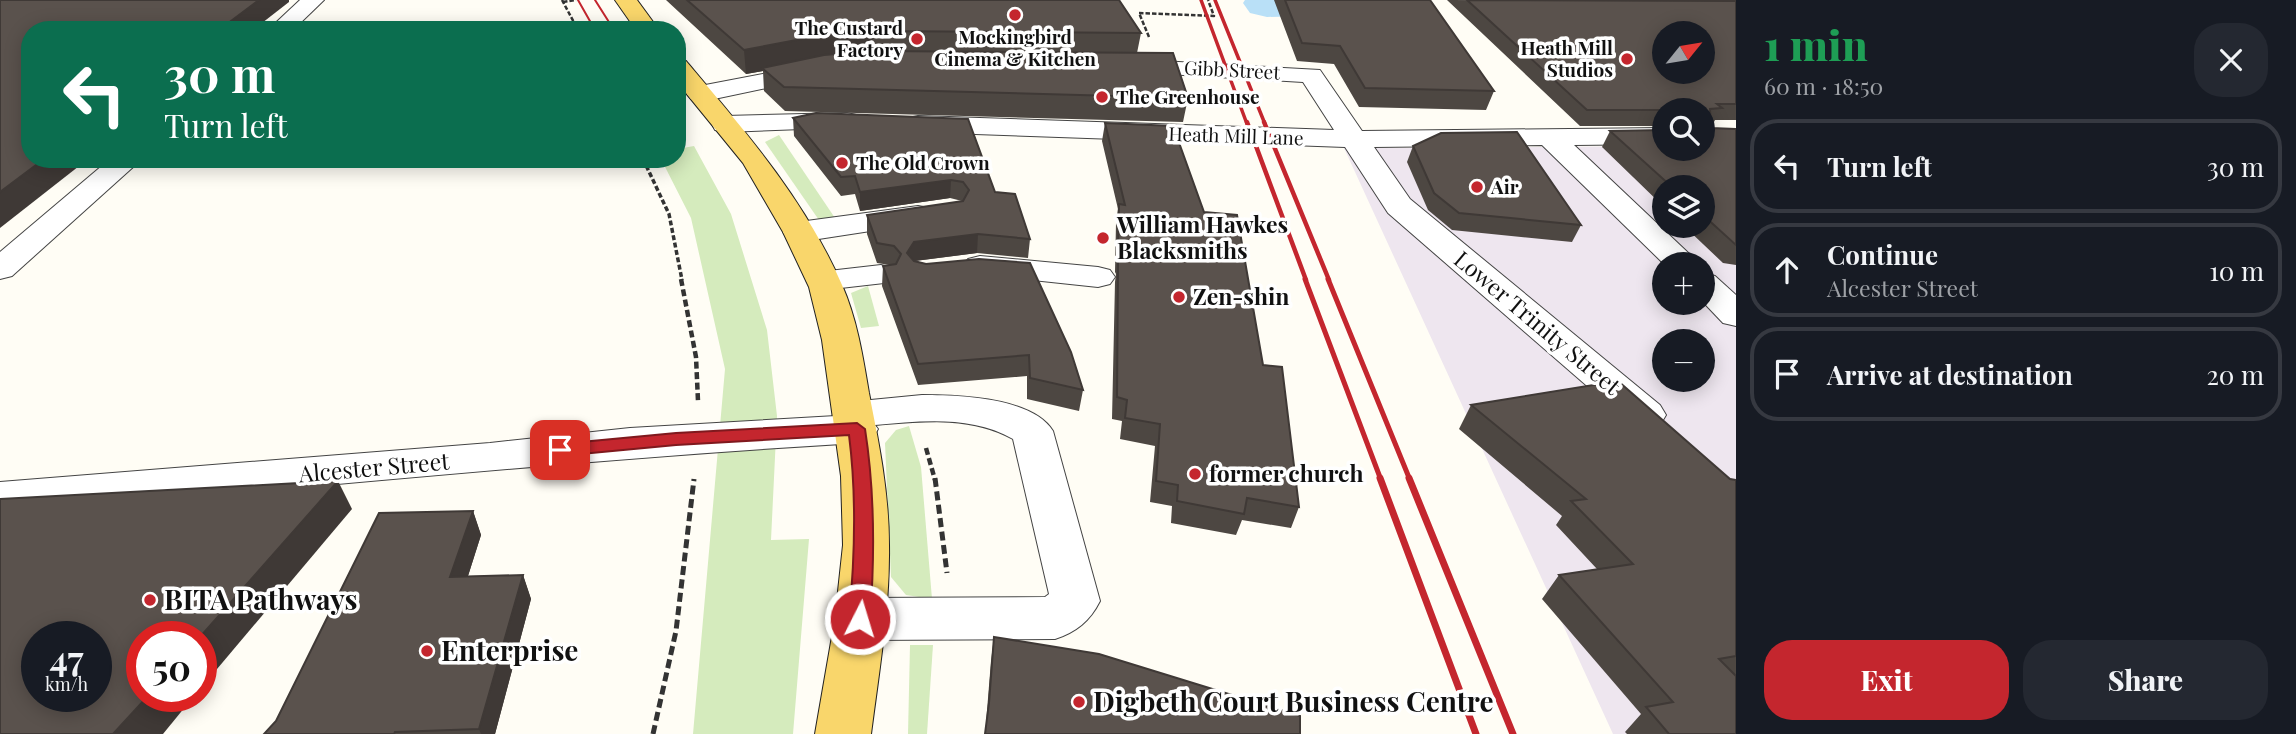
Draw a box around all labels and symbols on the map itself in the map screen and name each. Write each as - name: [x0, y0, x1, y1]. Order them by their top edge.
- marker: Mockingbird Cinema & Kitchen: [1007, 7, 1023, 23]
- place label: The Custard Factory: [795, 14, 904, 62]
- north arrow: [1652, 21, 1715, 84]
- place label: Mockingbird Cinema & Kitchen: [934, 23, 1096, 71]
- marker: The Custard Factory: [909, 31, 925, 47]
- place label: Heath Mill Studios: [1521, 34, 1613, 82]
- marker: Heath Mill Studios: [1619, 51, 1635, 67]
- street label: Gibb Street: [1183, 54, 1281, 85]
- place label: The Greenhouse: [1116, 83, 1260, 109]
- marker: The Greenhouse: [1094, 89, 1110, 105]
- street label: Heath Mill Lane: [1168, 120, 1304, 150]
- place label: The Old Crown: [856, 149, 990, 175]
- marker: The Old Crown: [834, 155, 850, 171]
- place label: Air: [1490, 173, 1519, 199]
- marker: Air: [1469, 179, 1485, 195]
- place label: William Hawkes Blacksmiths: [1116, 208, 1288, 265]
- marker: William Hawkes Blacksmiths: [1095, 230, 1111, 246]
- street label: Lower Trinity Street: [1448, 243, 1628, 401]
- place label: Zen-shin: [1193, 280, 1289, 311]
- marker: Zen-shin: [1171, 289, 1187, 305]
- pin: [530, 420, 590, 480]
- street label: Alcester Street: [296, 444, 451, 489]
- place label: former church: [1209, 457, 1363, 488]
- marker: former church: [1187, 466, 1203, 482]
- place label: BITA Pathways: [164, 580, 357, 617]
- position arrow: [823, 582, 897, 656]
- marker: BITA Pathways: [142, 592, 158, 608]
- speed limit sign: 50: [126, 621, 217, 712]
- place label: Enterprise: [441, 631, 578, 668]
- marker: Enterprise: [419, 643, 435, 659]
- place label: Digbeth Court Business Centre: [1093, 682, 1494, 719]
- marker: Digbeth Court Business Centre: [1071, 694, 1087, 710]

